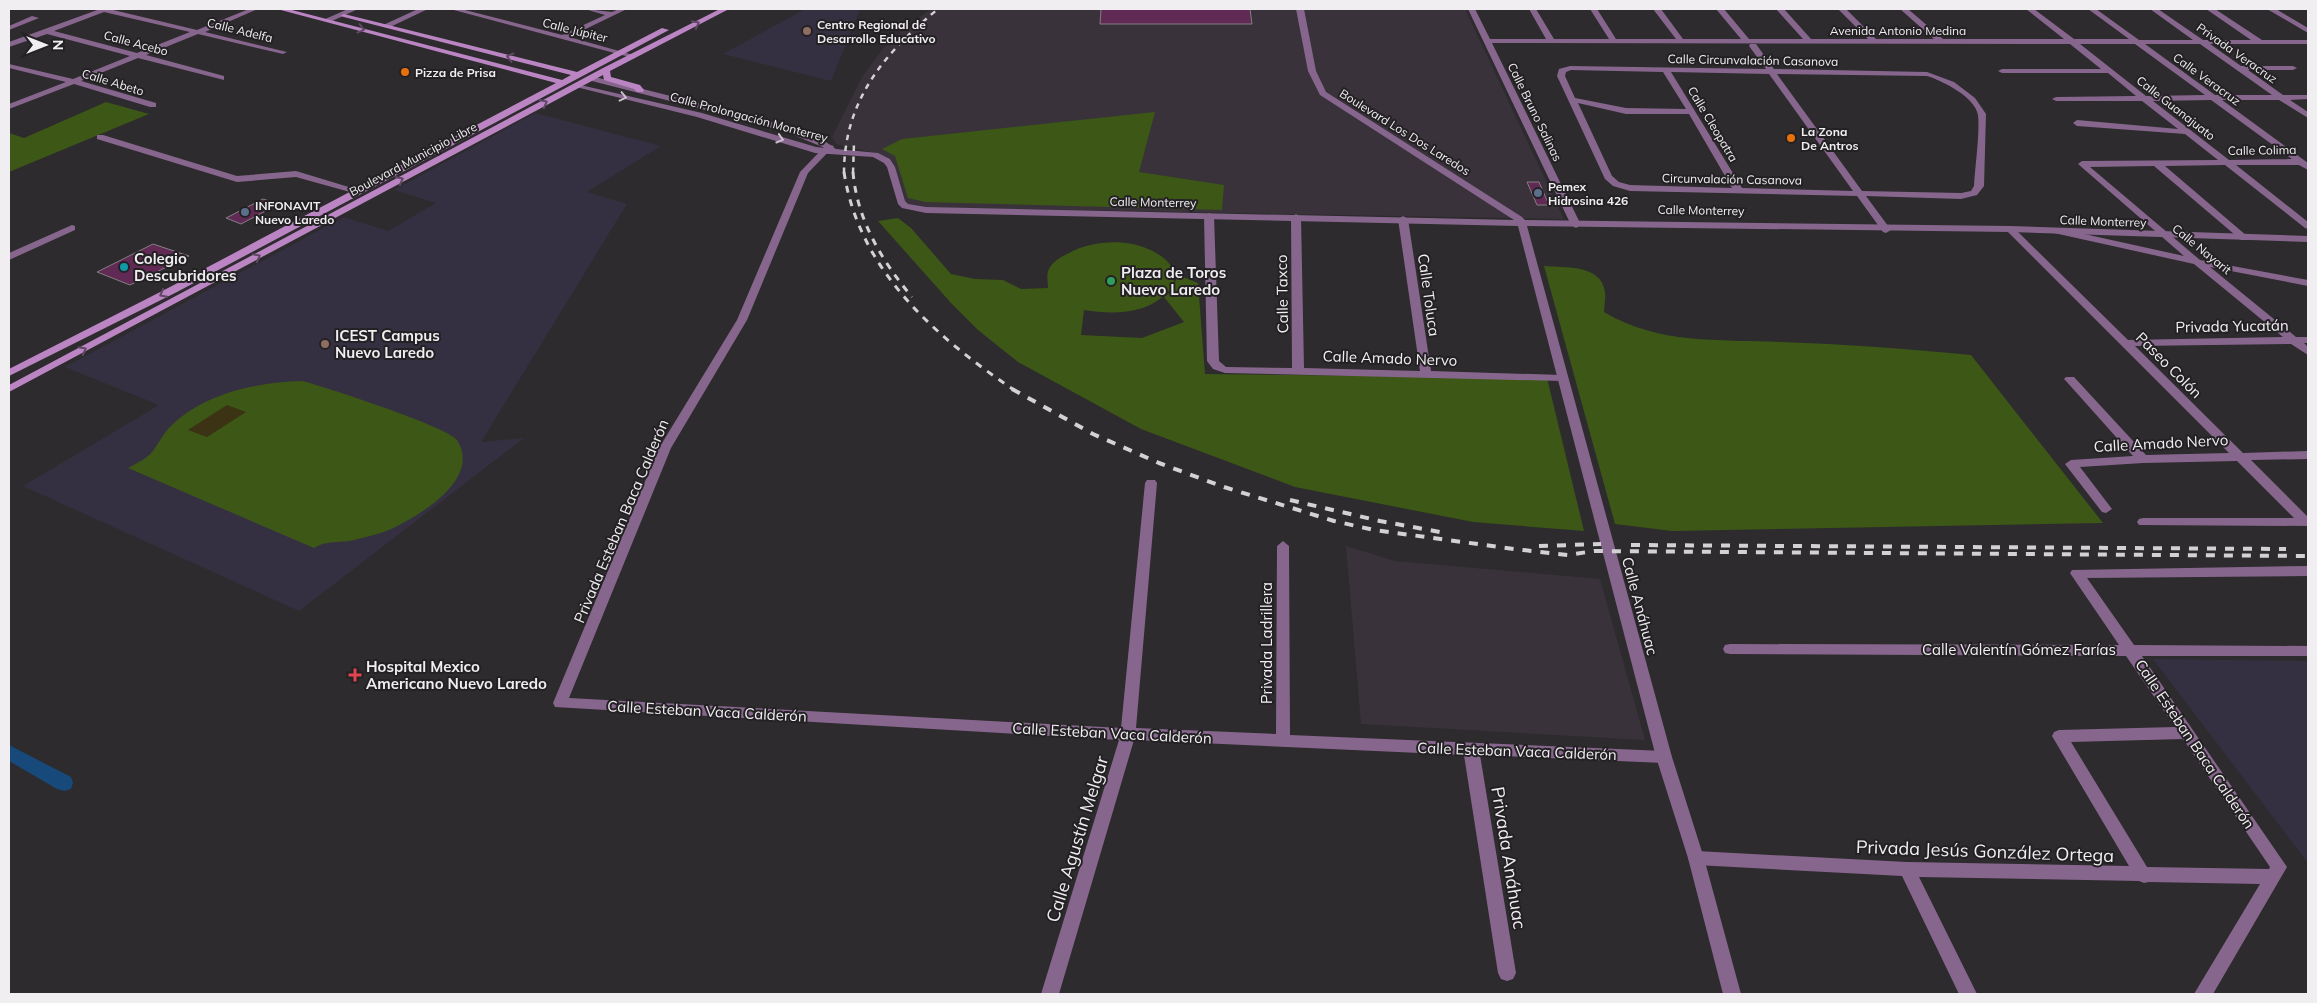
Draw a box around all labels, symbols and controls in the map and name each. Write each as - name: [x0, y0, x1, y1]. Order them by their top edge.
- street label: Calle Adelfa: [206, 15, 274, 45]
- street label: Calle Júpiter: [541, 15, 610, 45]
- place label: Centro Regional de Desarrollo Educativo: [817, 17, 936, 46]
- north arrow: [20, 20, 70, 70]
- one-way arrow: [691, 20, 700, 30]
- street label: Privada Veracruz: [2194, 20, 2280, 86]
- one-way arrow: [357, 23, 365, 34]
- street label: Avenida Antonio Medina: [1830, 23, 1966, 38]
- marker: Centro Regional de Desarrollo Educativo: [801, 25, 813, 37]
- street label: Calle Acebo: [102, 27, 170, 59]
- text: N: [49, 40, 67, 50]
- street label: Calle Veracruz: [2170, 49, 2244, 109]
- street label: Calle Circunvalación Casanova: [1668, 51, 1838, 69]
- one-way arrow: [505, 52, 514, 63]
- street label: Calle Bruno Salinas: [1505, 60, 1565, 164]
- street label: Calle Abeto: [80, 65, 146, 99]
- place label: Pizza de Prisa: [415, 65, 496, 80]
- marker: Pizza de Prisa: [399, 66, 411, 78]
- street label: Calle Guanajuato: [2134, 73, 2218, 143]
- street label: Calle Cleopatra: [1685, 84, 1741, 164]
- street label: Boulevard Los Dos Laredos: [1337, 86, 1473, 178]
- street label: Calle Prolongación Monterrey: [668, 89, 830, 145]
- one-way arrow: [619, 91, 628, 102]
- one-way arrow: [538, 99, 547, 109]
- street label: Boulevard Municipio Libre: [346, 119, 480, 199]
- place label: La Zona De Antros: [1801, 124, 1859, 153]
- marker: La Zona De Antros: [1785, 132, 1797, 144]
- one-way arrow: [776, 134, 784, 144]
- street label: Calle Colima: [2228, 142, 2296, 158]
- street label: Circunvalación Casanova: [1662, 170, 1802, 188]
- one-way arrow: [395, 176, 404, 186]
- place label: Pemex Hidrosina 426: [1548, 179, 1628, 208]
- marker: Pemex Hidrosina 426: [1532, 187, 1544, 199]
- street label: Calle Monterrey: [1109, 194, 1197, 210]
- place label: INFONAVIT Nuevo Laredo: [255, 198, 334, 227]
- street label: Calle Monterrey: [1657, 202, 1745, 218]
- marker: INFONAVIT Nuevo Laredo: [239, 206, 251, 218]
- street label: Calle Monterrey: [2059, 212, 2147, 230]
- street label: Calle Nayarit: [2169, 221, 2235, 277]
- place label: Colegio Descubridores: [134, 249, 236, 285]
- street label: Calle Toluca: [1414, 252, 1444, 338]
- one-way arrow: [252, 253, 261, 263]
- street label: Calle Taxco: [1272, 254, 1292, 334]
- marker: Colegio Descubridores: [118, 261, 130, 273]
- place label: Plaza de Toros Nuevo Laredo: [1121, 263, 1226, 299]
- marker: Plaza de Toros Nuevo Laredo: [1105, 275, 1117, 287]
- one-way arrow: [159, 288, 168, 298]
- street label: Privada Yucatán: [2175, 316, 2289, 336]
- place label: ICEST Campus Nuevo Laredo: [335, 326, 440, 362]
- street label: Paseo Colón: [2132, 328, 2206, 402]
- marker: ICEST Campus Nuevo Laredo: [319, 338, 331, 350]
- one-way arrow: [78, 346, 87, 356]
- street label: Calle Amado Nervo: [1322, 346, 1458, 370]
- street label: Privada Esteban Baca Calderón: [569, 416, 673, 626]
- street label: Calle Amado Nervo: [2093, 430, 2229, 456]
- street label: Calle Anáhuac: [1618, 555, 1662, 657]
- street label: Privada Ladrillera: [1257, 582, 1276, 704]
- street label: Calle Valentín Gómez Farías: [1922, 640, 2116, 659]
- street label: Calle Esteban Baca Calderón: [2131, 656, 2259, 832]
- place label: Hospital Mexico Americano Nuevo Laredo: [366, 657, 547, 693]
- marker: Hospital Mexico Americano Nuevo Laredo: [348, 668, 362, 682]
- street label: Calle Esteban Vaca Calderón: [607, 696, 807, 726]
- street label: Calle Esteban Vaca Calderón: [1012, 718, 1212, 748]
- street label: Calle Esteban Vaca Calderón: [1417, 738, 1617, 764]
- street label: Calle Agustín Melgar: [1041, 753, 1113, 925]
- street label: Privada Anáhuac: [1486, 785, 1532, 931]
- street label: Privada Jesús González Ortega: [1856, 835, 2114, 867]

